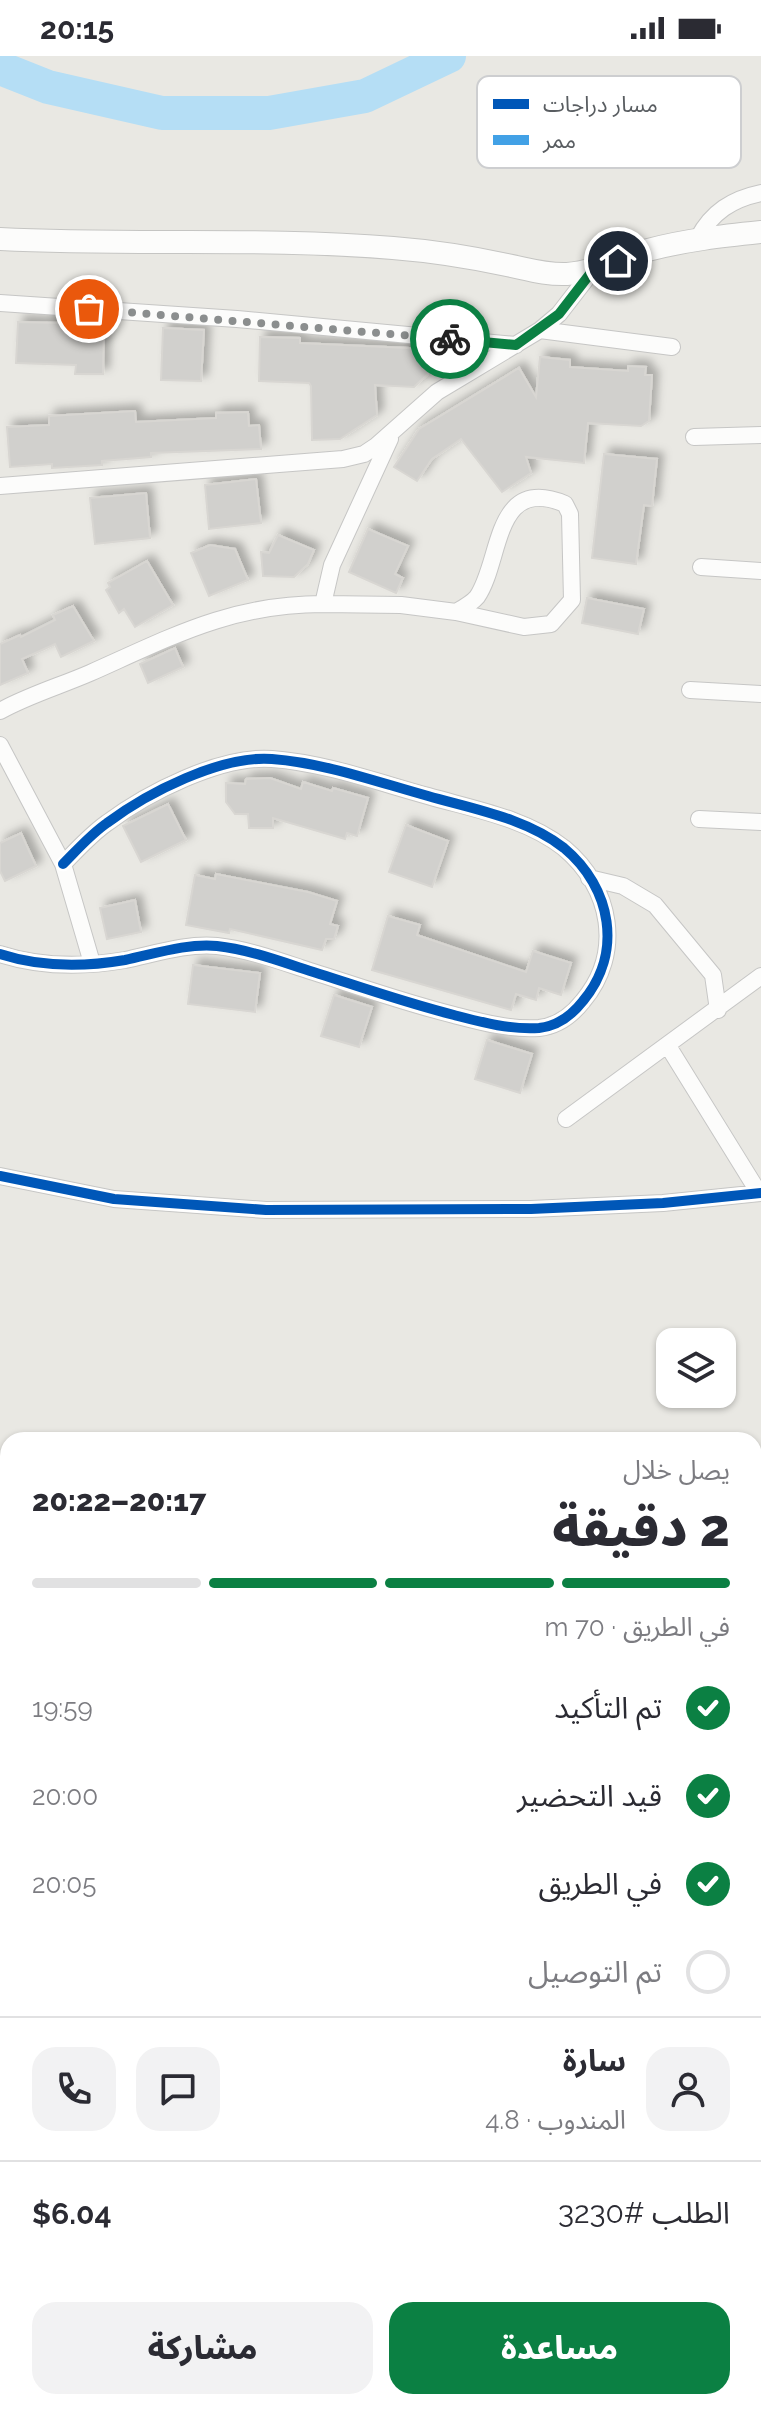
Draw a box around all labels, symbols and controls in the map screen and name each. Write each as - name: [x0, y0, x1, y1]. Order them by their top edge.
- text: 20:15: [40, 11, 114, 46]
- legend: [477, 76, 741, 168]
- text: مسار دراجات: [543, 91, 658, 118]
- text: ممر: [542, 127, 576, 153]
- pin: [584, 227, 652, 295]
- icon: home: [596, 239, 640, 283]
- pin: [55, 275, 123, 343]
- icon: bag: [67, 287, 111, 331]
- courier: [410, 299, 490, 379]
- icon: bike: [428, 317, 472, 361]
- map controls: [656, 1328, 736, 1408]
- button: layers: [656, 1328, 736, 1408]
- text: يصل خلال: [623, 1455, 730, 1485]
- text: 20:17–20:22: [32, 1483, 206, 1518]
- text: 2 دقيقة: [552, 1497, 730, 1558]
- text: في الطريق · 70 m: [544, 1612, 730, 1642]
- icon: check: [686, 1686, 730, 1730]
- text: تم التأكيد: [554, 1690, 662, 1725]
- text: 19:59: [32, 1693, 93, 1723]
- icon: check: [686, 1774, 730, 1818]
- text: قيد التحضير: [517, 1778, 662, 1813]
- text: 20:00: [32, 1781, 98, 1811]
- icon: check: [686, 1862, 730, 1906]
- text: في الطريق: [538, 1866, 662, 1901]
- text: 20:05: [32, 1869, 96, 1899]
- text: تم التوصيل: [528, 1954, 662, 1989]
- text: سارة: [563, 2043, 626, 2078]
- button: phone: [32, 2047, 116, 2131]
- button: chat: [136, 2047, 220, 2131]
- button: person: [646, 2047, 730, 2131]
- text: المندوب · 4.8: [485, 2105, 626, 2135]
- text: الطلب #3230: [558, 2195, 730, 2230]
- text: $6.04: [32, 2196, 112, 2231]
- button: مشاركة: [32, 2302, 373, 2394]
- button: مساعدة: [389, 2302, 730, 2394]

